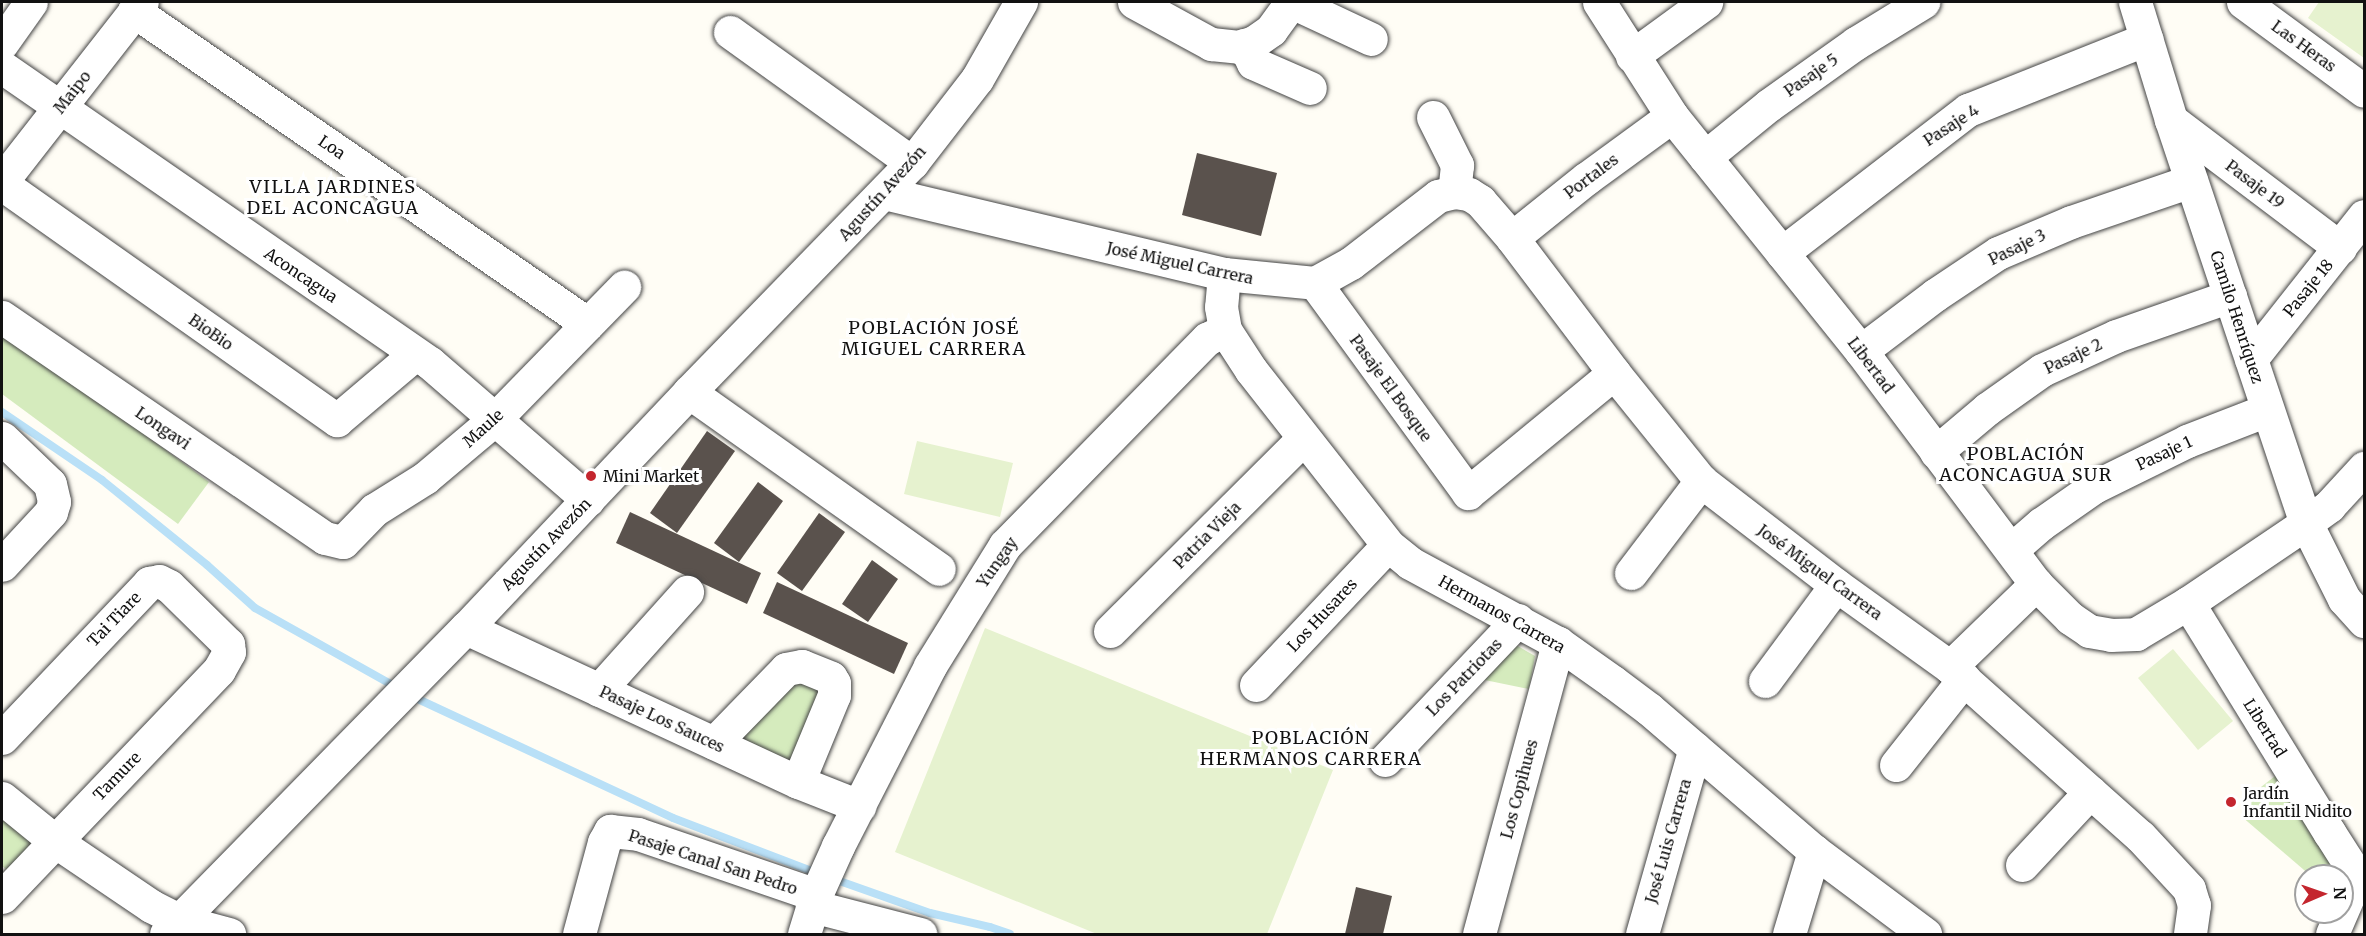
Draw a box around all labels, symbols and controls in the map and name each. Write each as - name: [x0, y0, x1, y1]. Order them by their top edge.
- street label: Las Heras: [2268, 16, 2340, 76]
- street label: Pasaje 5: [1780, 49, 1842, 101]
- street label: Maipo: [49, 67, 95, 117]
- street label: Pasaje 4: [1920, 100, 1982, 150]
- street label: Loa: [315, 131, 349, 163]
- street label: Agustín Avezón: [834, 142, 930, 244]
- street label: Portales: [1560, 149, 1622, 203]
- street label: Pasaje 19: [2222, 156, 2288, 212]
- district label: VILLA JARDINES DEL ACONCAGUA: [247, 177, 419, 219]
- street label: Pasaje 3: [1985, 225, 2049, 269]
- street label: José Miguel Carrera: [1105, 238, 1255, 288]
- street label: Aconcagua: [261, 244, 341, 306]
- street label: Camilo Henríquez: [2206, 248, 2268, 386]
- street label: Pasaje 18: [2279, 255, 2337, 321]
- street label: BioBio: [185, 310, 237, 354]
- district label: POBLACIÓN JOSÉ MIGUEL CARRERA: [841, 318, 1027, 360]
- street label: Pasaje El Bosque: [1346, 331, 1436, 445]
- street label: Libertad: [1844, 333, 1898, 397]
- street label: Pasaje 2: [2041, 334, 2105, 378]
- street label: Longavi: [132, 403, 194, 453]
- street label: Maule: [459, 405, 507, 451]
- street label: Pasaje 1: [2133, 432, 2195, 474]
- district label: POBLACIÓN ACONCAGUA SUR: [1939, 444, 2113, 486]
- place label: Mini Market: [603, 466, 699, 486]
- marker: Mini Market: [584, 469, 598, 483]
- street label: Agustín Avezón: [497, 494, 595, 594]
- street label: Patria Vieja: [1169, 497, 1245, 573]
- street label: José Miguel Carrera: [1754, 520, 1886, 624]
- street label: Yungay: [973, 533, 1021, 591]
- street label: Hermanos Carrera: [1436, 571, 1568, 657]
- street label: Los Husares: [1283, 574, 1361, 656]
- street label: Tai Tiare: [83, 588, 145, 650]
- street label: Los Patriotas: [1422, 634, 1506, 720]
- street label: Pasaje Los Sauces: [596, 682, 728, 756]
- street label: Libertad: [2240, 695, 2290, 761]
- district label: POBLACIÓN HERMANOS CARRERA: [1200, 728, 1422, 771]
- street label: Los Copihues: [1497, 737, 1541, 841]
- street label: Tamure: [89, 748, 145, 804]
- street label: José Luis Carrera: [1641, 777, 1695, 905]
- place label: Jardín Infantil Nidito: [2243, 783, 2352, 821]
- marker: Jardín Infantil Nidito: [2224, 795, 2238, 809]
- street label: Pasaje Canal San Pedro: [626, 826, 800, 898]
- north arrow: [2294, 864, 2354, 924]
- text: N: [2330, 887, 2350, 900]

